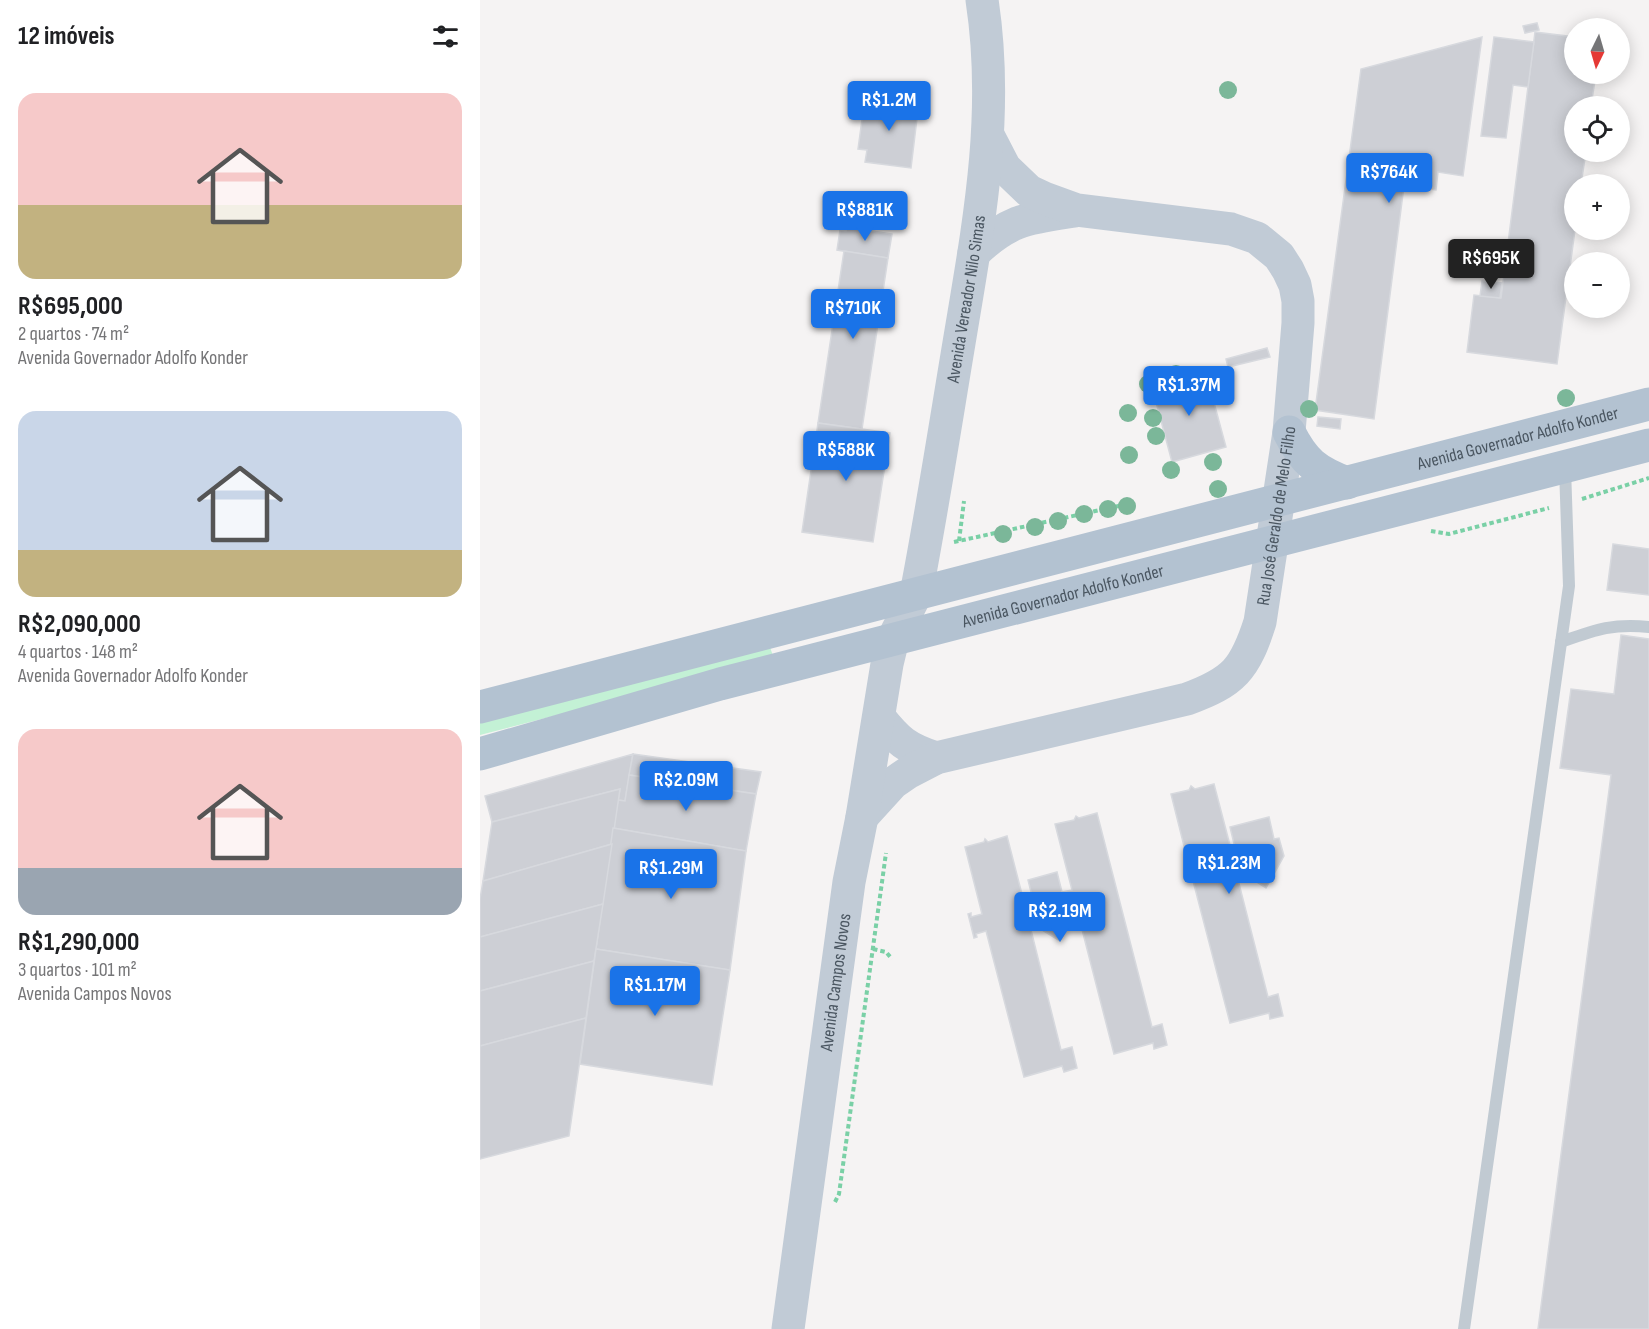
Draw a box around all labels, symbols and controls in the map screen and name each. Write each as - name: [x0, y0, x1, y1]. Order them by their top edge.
- north arrow: [1564, 18, 1630, 84]
- map controls: [1564, 18, 1630, 318]
- icon: filters: [429, 20, 462, 53]
- text: 12 imóveis: [18, 21, 115, 52]
- pin: R$1.2M: [840, 81, 938, 132]
- text: R$1.2M: [862, 88, 916, 112]
- button: locate: [1564, 96, 1630, 162]
- icon: home: [186, 132, 294, 240]
- pin: R$764K: [1340, 153, 1438, 204]
- text: R$764K: [1360, 160, 1418, 184]
- button: +: [1564, 174, 1630, 240]
- pin: R$881K: [816, 191, 914, 242]
- text: R$881K: [837, 198, 893, 222]
- street label: Avenida Vereador Nilo Simas: [942, 214, 990, 385]
- pin: R$695K: [1442, 239, 1540, 290]
- text: R$695K: [1462, 246, 1520, 270]
- button: −: [1564, 252, 1630, 318]
- pin: R$710K: [804, 289, 902, 340]
- text: R$695,000: [18, 291, 123, 322]
- text: R$710K: [825, 296, 881, 320]
- text: 2 quartos · 74 m²: [18, 322, 129, 346]
- text: Avenida Governador Adolfo Konder: [18, 346, 248, 370]
- pin: R$1.37M: [1134, 366, 1244, 417]
- text: R$1.37M: [1157, 373, 1221, 397]
- street label: Avenida Governador Adolfo Konder: [1414, 402, 1621, 475]
- street label: Rua José Geraldo de Melo Filho: [1253, 426, 1300, 607]
- pin: R$588K: [797, 431, 895, 482]
- text: R$588K: [817, 438, 875, 462]
- icon: home: [186, 450, 294, 558]
- street label: Avenida Governador Adolfo Konder: [959, 560, 1166, 633]
- text: R$2,090,000: [18, 609, 141, 640]
- text: 4 quartos · 148 m²: [18, 640, 138, 664]
- text: Avenida Governador Adolfo Konder: [18, 664, 248, 688]
- pin: R$2.09M: [631, 761, 741, 812]
- icon: home: [186, 768, 294, 876]
- text: R$2.09M: [654, 768, 718, 792]
- pin: R$1.23M: [1174, 844, 1284, 895]
- pin: R$1.29M: [616, 849, 726, 900]
- text: R$1.23M: [1197, 851, 1261, 875]
- text: R$1.29M: [639, 856, 703, 880]
- pin: R$2.19M: [1005, 892, 1115, 943]
- text: R$2.19M: [1028, 899, 1092, 923]
- street label: Avenida Campos Novos: [816, 912, 856, 1053]
- text: R$1,290,000: [18, 927, 139, 958]
- text: 3 quartos · 101 m²: [18, 958, 137, 982]
- pin: R$1.17M: [600, 966, 710, 1017]
- text: R$1.17M: [624, 973, 686, 997]
- text: Avenida Campos Novos: [18, 982, 172, 1006]

